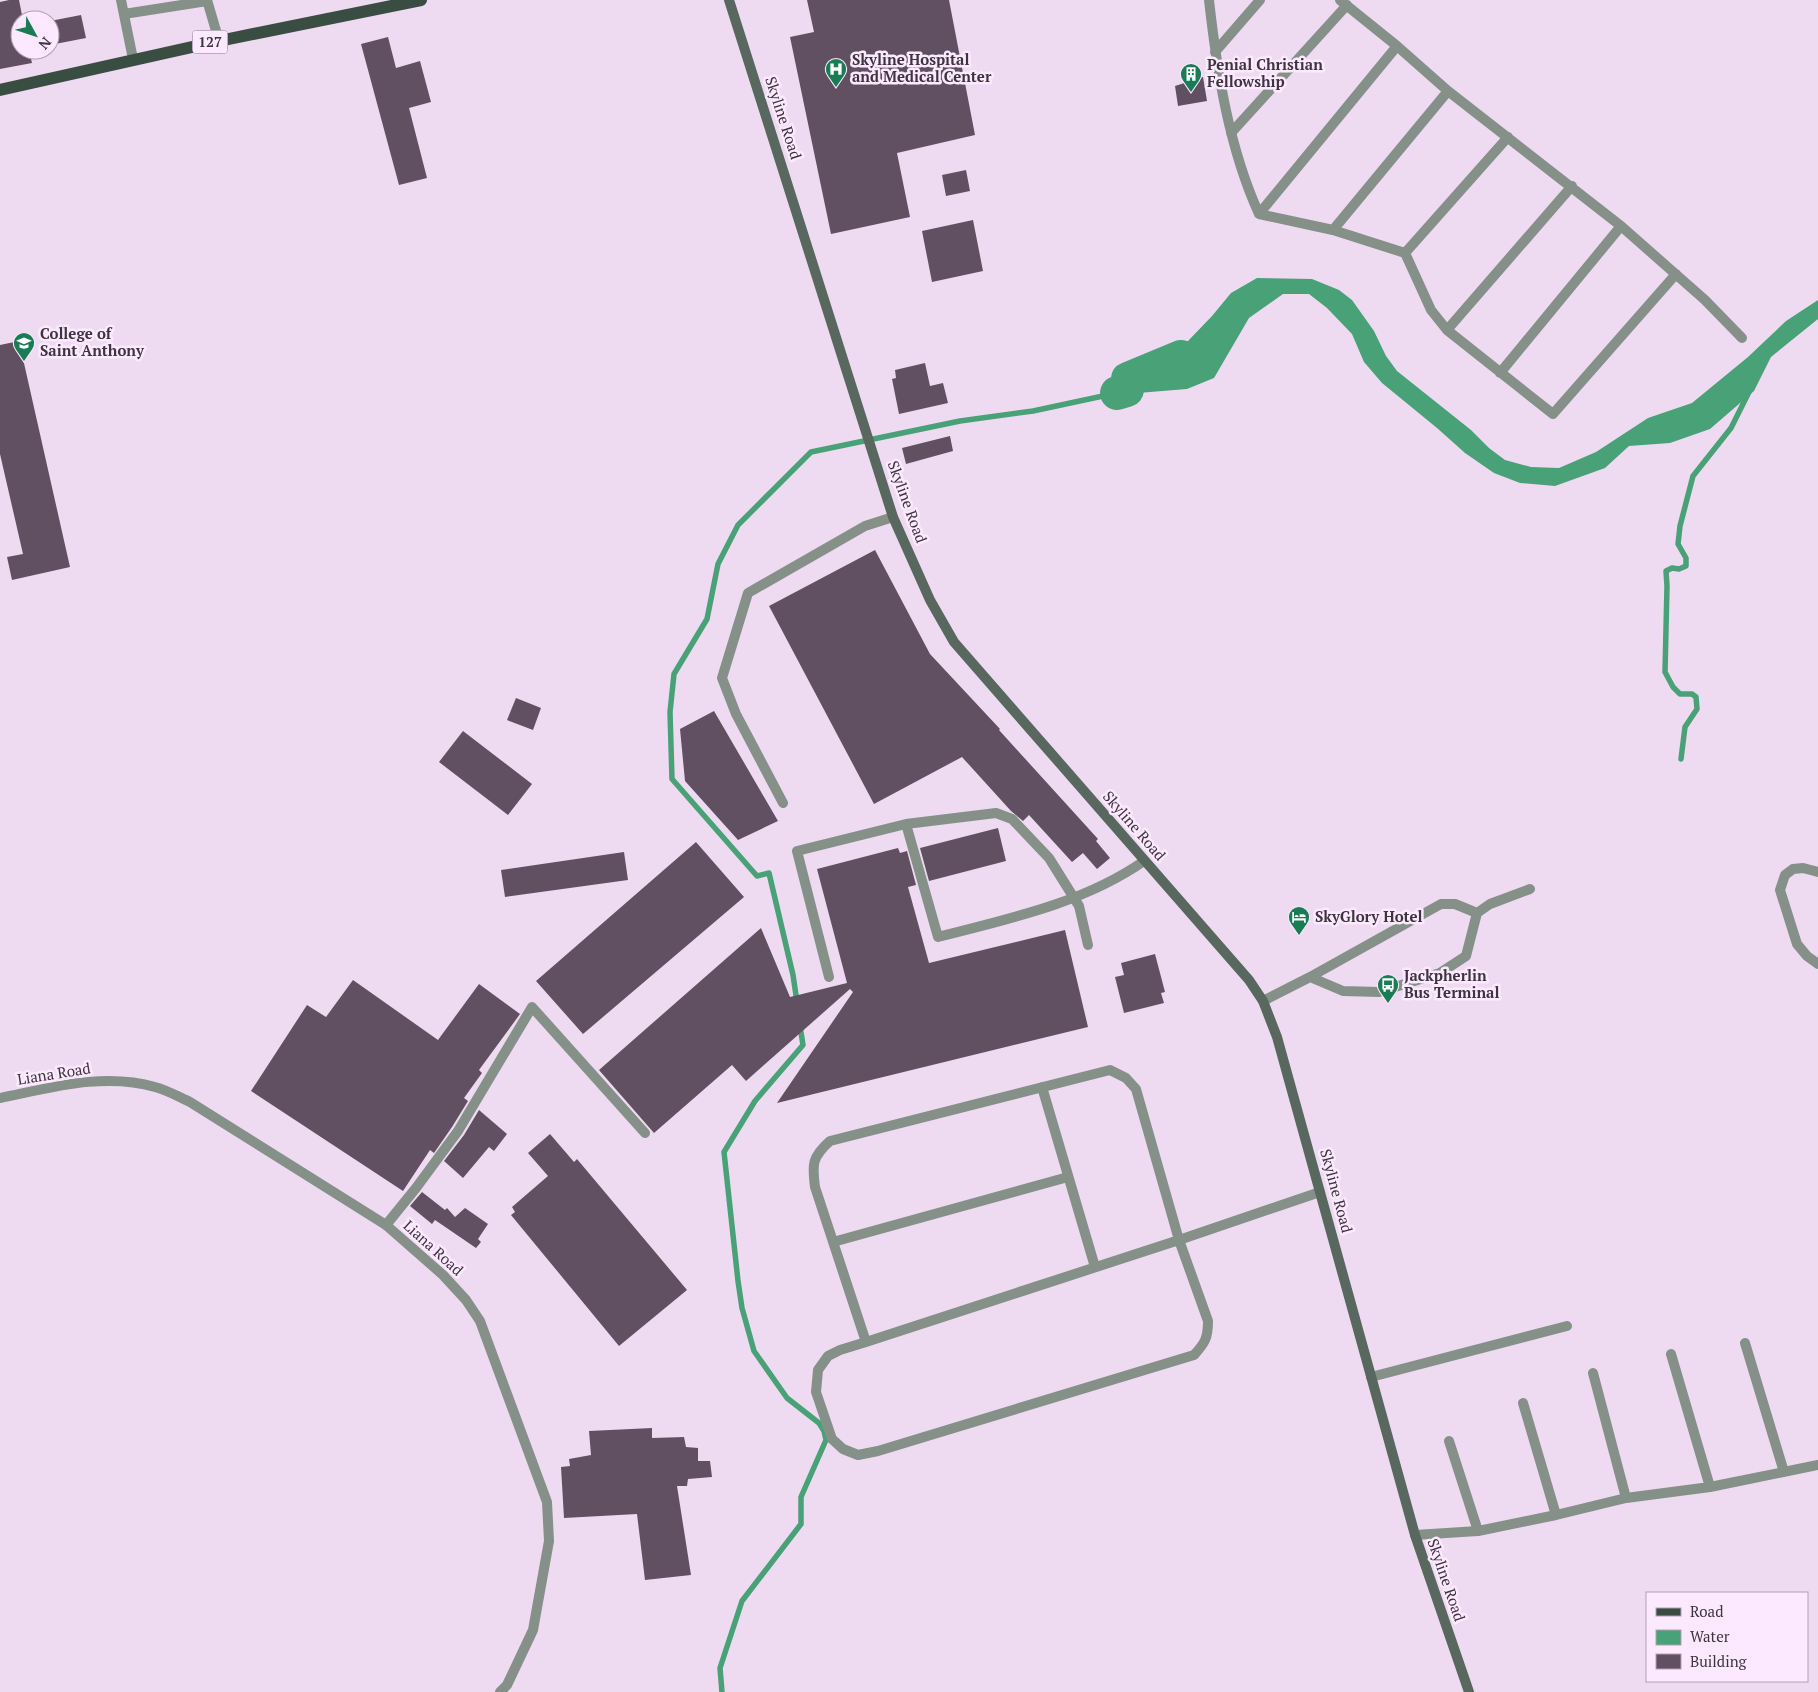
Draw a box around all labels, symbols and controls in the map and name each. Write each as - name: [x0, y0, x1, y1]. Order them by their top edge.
- north arrow: [10, 10, 60, 60]
- road number: 127: [192, 31, 228, 54]
- text: N: [34, 34, 56, 54]
- place label: Skyline Hospital and Medical Center: [852, 49, 992, 86]
- place label: Penial Christian Fellowship: [1207, 54, 1323, 91]
- hospital icon: Skyline Hospital and Medical Center: [824, 57, 848, 88]
- building icon: Penial Christian Fellowship: [1179, 62, 1203, 93]
- street label: Skyline Road: [761, 74, 807, 162]
- place label: College of Saint Anthony: [40, 323, 145, 360]
- school or university icon: College of Saint Anthony: [12, 331, 36, 362]
- street label: Skyline Road: [884, 458, 932, 545]
- street label: Skyline Road: [1099, 786, 1170, 864]
- hotel icon: SkyGlory Hotel: [1287, 905, 1311, 936]
- place label: SkyGlory Hotel: [1315, 906, 1423, 926]
- place label: Jackpherlin Bus Terminal: [1404, 965, 1499, 1002]
- bus stop icon: Jackpherlin Bus Terminal: [1376, 973, 1400, 1004]
- street label: Liana Road: [16, 1057, 92, 1089]
- street label: Skyline Road: [1316, 1147, 1358, 1235]
- street label: Liana Road: [400, 1215, 468, 1279]
- street label: Skyline Road: [1423, 1536, 1470, 1624]
- legend: [1646, 1592, 1808, 1682]
- text: Road: [1690, 1601, 1723, 1621]
- text: Water: [1690, 1626, 1730, 1646]
- text: Building: [1690, 1651, 1748, 1671]

